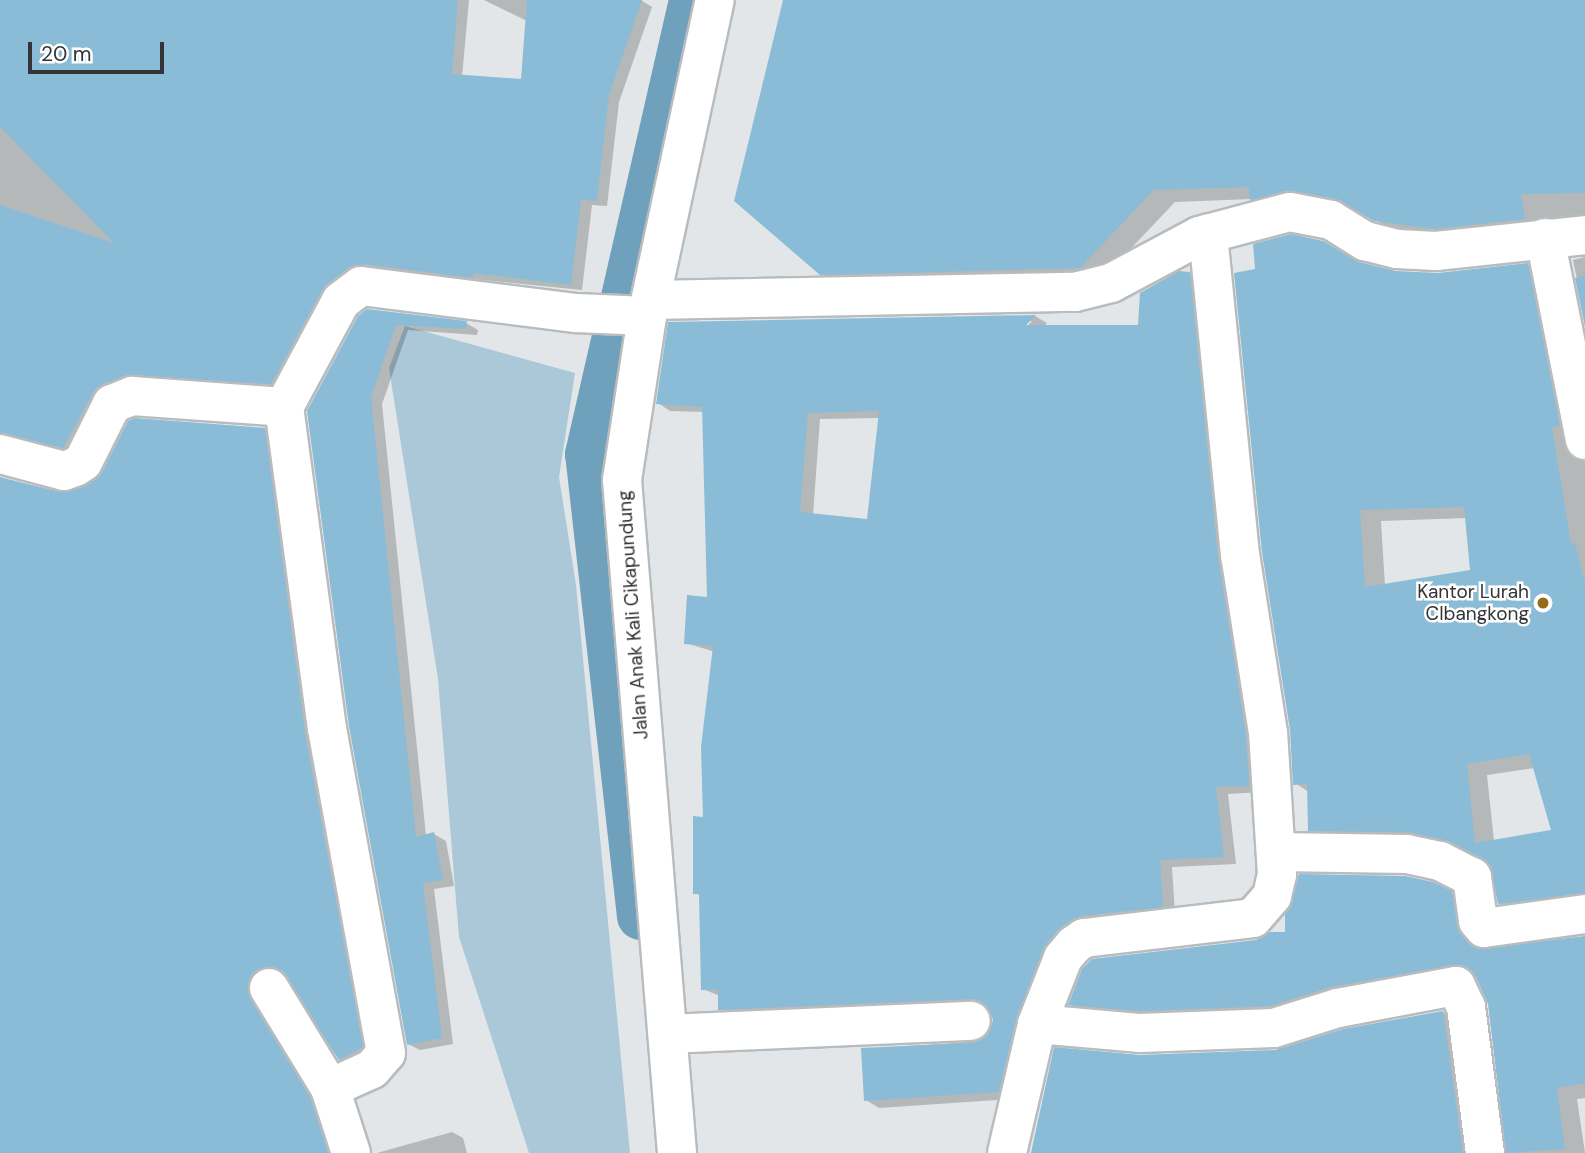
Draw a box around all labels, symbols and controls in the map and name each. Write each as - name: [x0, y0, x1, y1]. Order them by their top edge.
- scale bar: [32, 28, 168, 72]
- text: 20 m: [41, 40, 92, 68]
- street label: Jalan Anak Kali Cikapundung: [613, 490, 653, 740]
- place label: Kantor Lurah CIbangkong: [1417, 581, 1529, 625]
- marker: Kantor Lurah CIbangkong: [1535, 595, 1551, 611]

